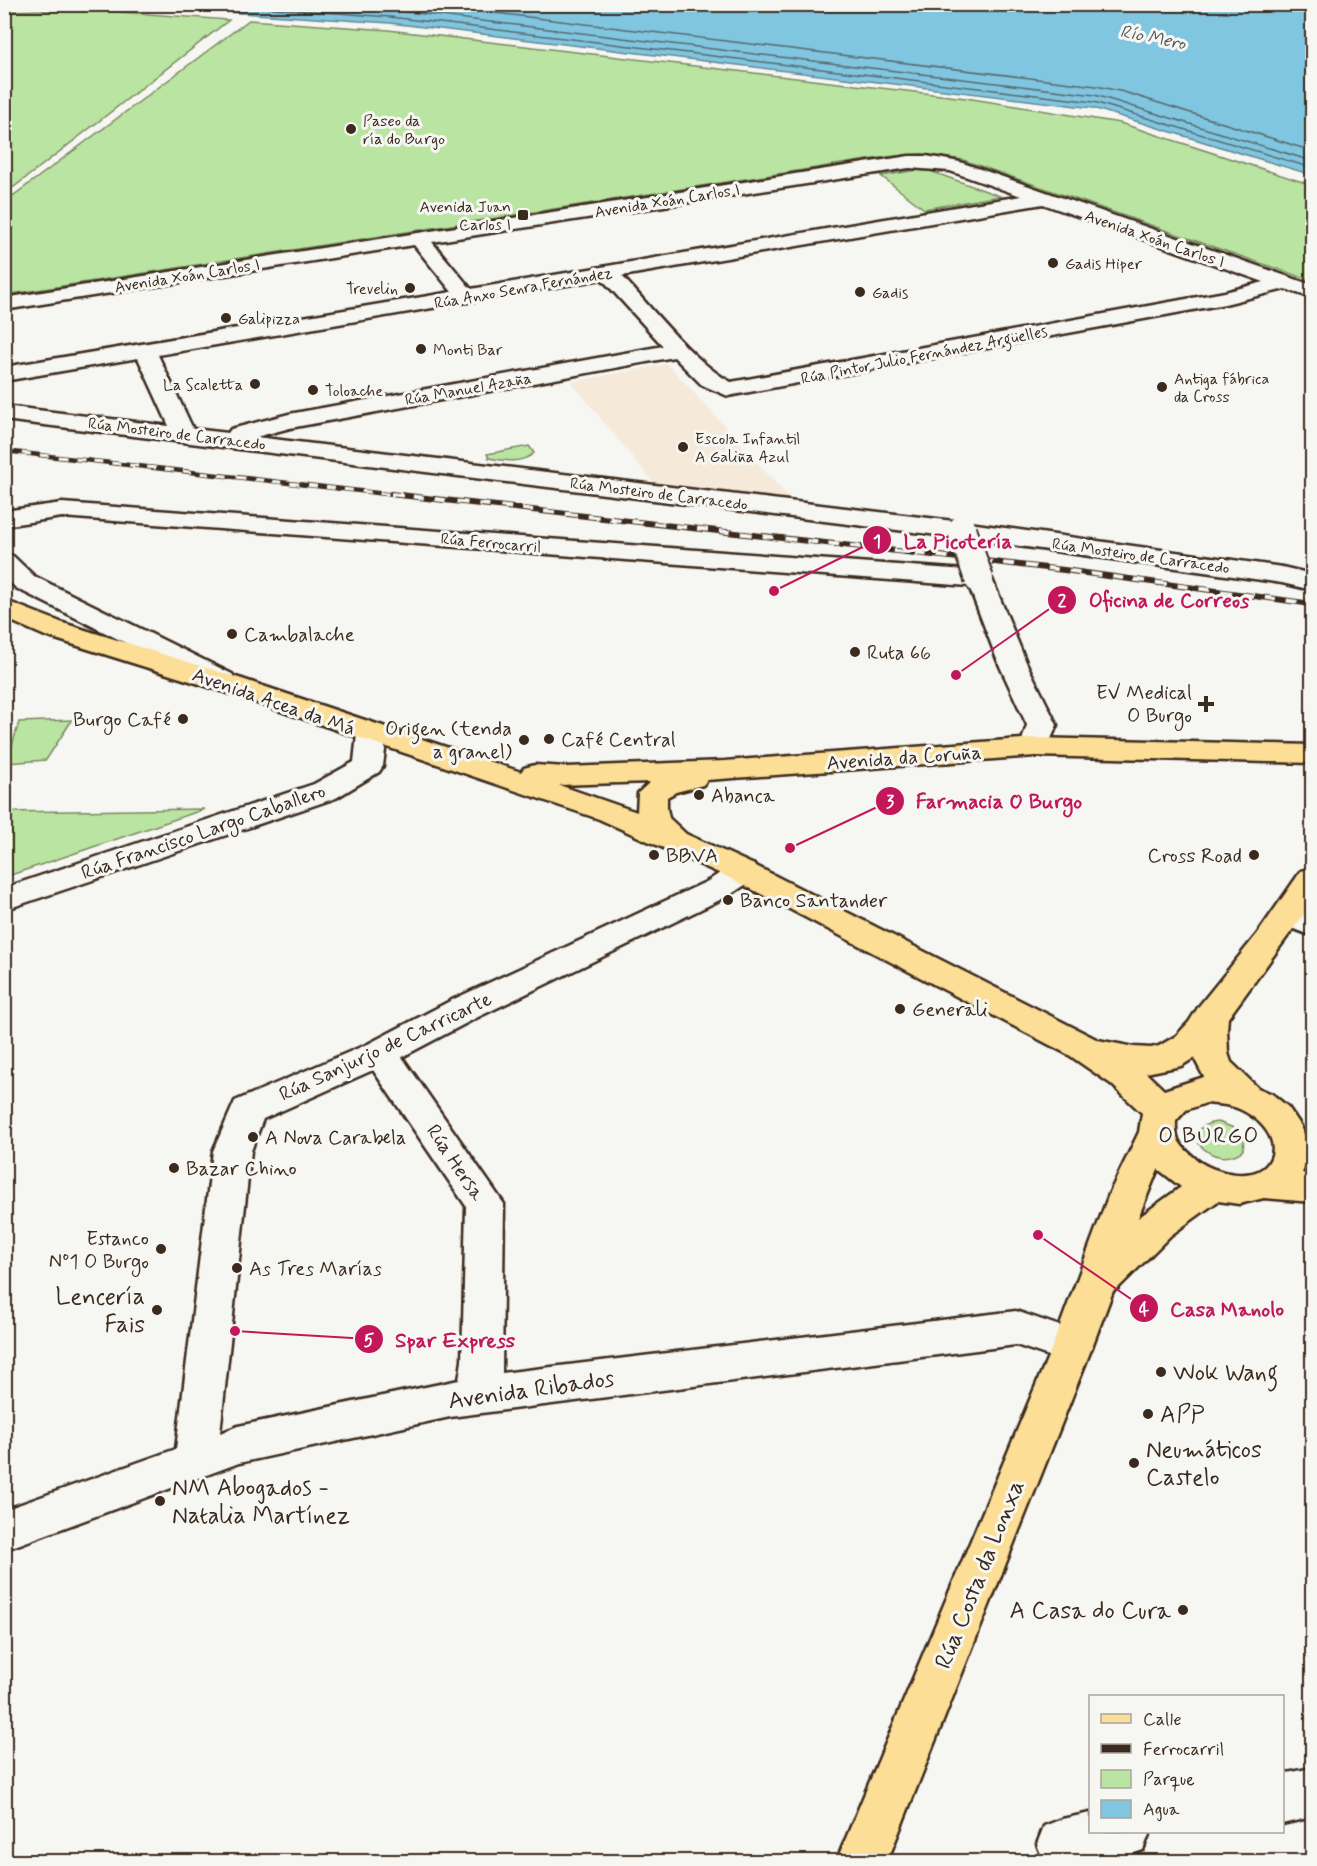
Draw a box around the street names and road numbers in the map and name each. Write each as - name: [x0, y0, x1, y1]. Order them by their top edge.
- street label: Avenida Xoán Carlos I: [593, 180, 741, 223]
- street label: Avenida Xoán Carlos I: [1082, 206, 1227, 273]
- street label: Avenida Xoán Carlos I: [113, 255, 261, 298]
- street label: Rúa Anxo Senra Fernández: [433, 262, 614, 314]
- street label: Rúa Pintor Julio Fernández Argüelles: [799, 321, 1050, 391]
- street label: Rúa Manuel Azaña: [403, 368, 533, 411]
- street label: Rúa Mosteiro de Carracedo: [87, 413, 267, 456]
- street label: Rúa Mosteiro de Carracedo: [569, 473, 749, 516]
- street label: Rúa Ferrocarril: [440, 529, 542, 558]
- street label: Rúa Mosteiro de Carracedo: [1051, 534, 1231, 579]
- street label: Avenida Acea da Má: [188, 662, 359, 743]
- street label: Avenida da Coruña: [826, 740, 983, 777]
- street label: Rúa Francisco Largo Caballero: [78, 778, 330, 888]
- street label: Rúa Sanjurjo de Carricarte: [275, 986, 496, 1109]
- street label: Rúa Hersa: [419, 1119, 491, 1207]
- street label: Avenida Ribados: [446, 1363, 617, 1417]
- street label: Rúa Costa da Lonxa: [928, 1475, 1032, 1674]

